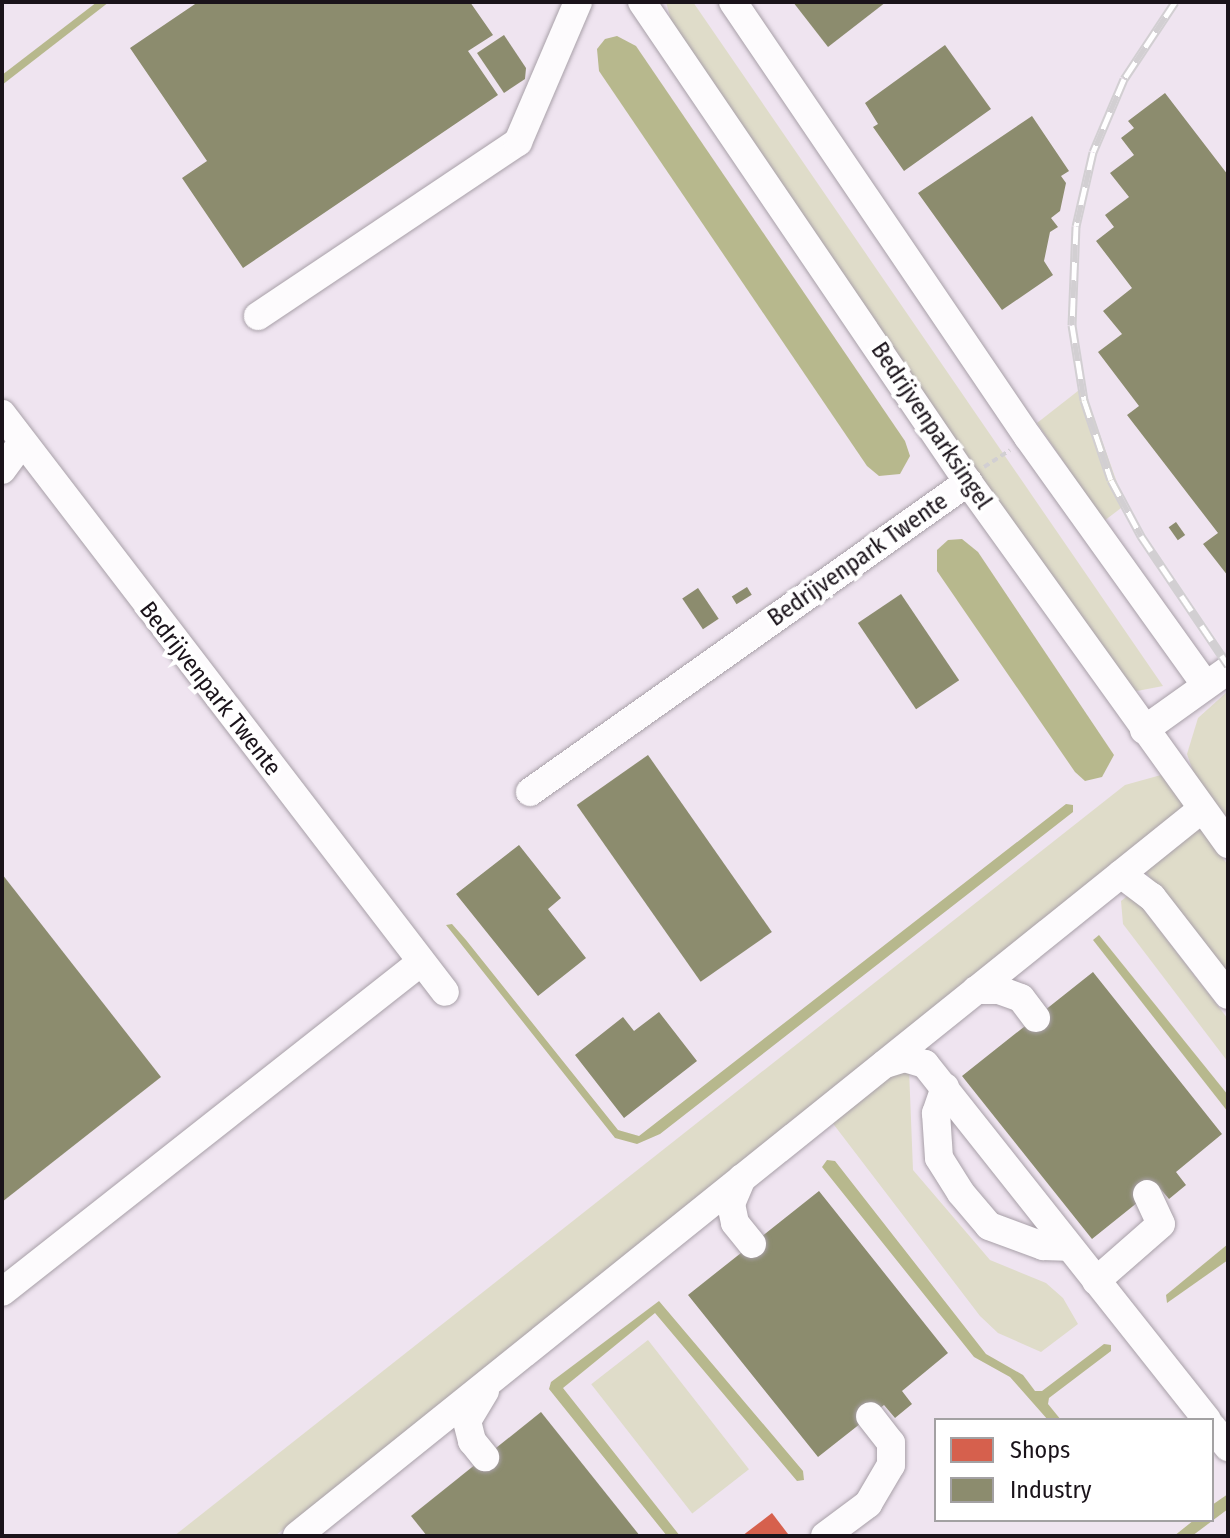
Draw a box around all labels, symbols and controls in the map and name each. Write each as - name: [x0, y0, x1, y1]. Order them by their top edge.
- street label: Bedrijvenparksingel: [864, 337, 998, 515]
- street label: Bedrijvenpark Twente: [763, 487, 953, 633]
- street label: Bedrijvenpark Twente: [133, 596, 287, 782]
- legend: [934, 1418, 1214, 1522]
- text: Shops: [1010, 1436, 1070, 1464]
- text: Industry: [1010, 1476, 1092, 1504]

